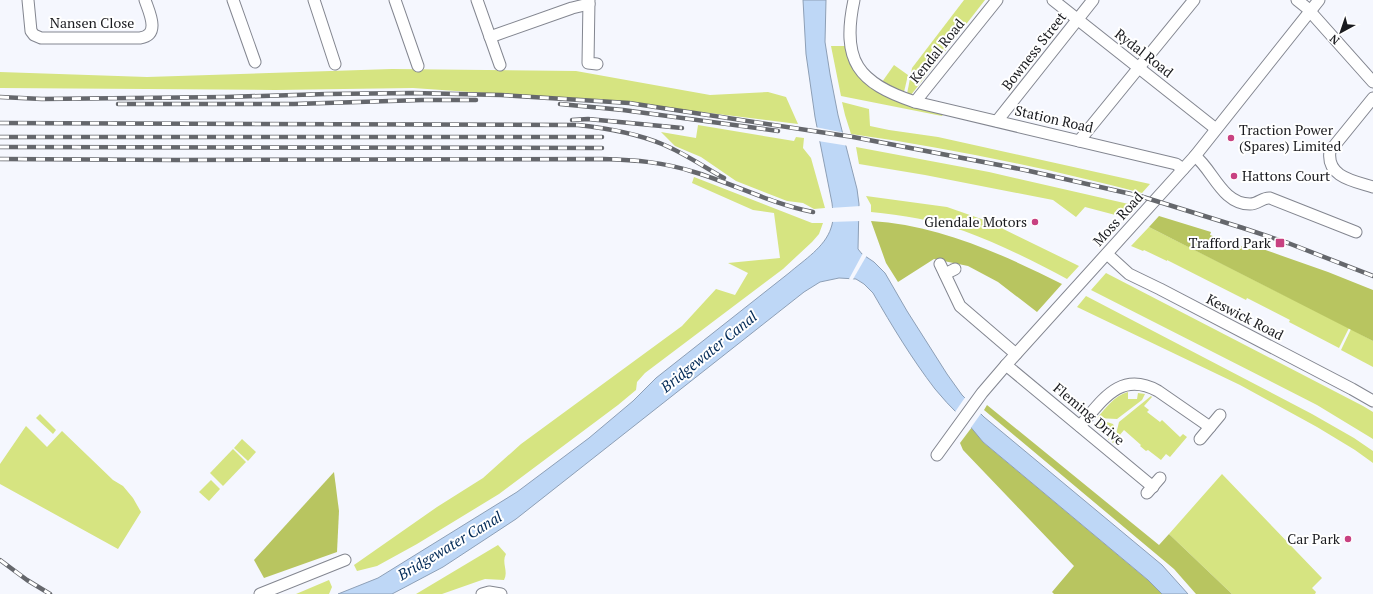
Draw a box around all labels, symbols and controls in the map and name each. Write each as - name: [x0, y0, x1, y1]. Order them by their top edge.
- street label: Bowness Street: [997, 7, 1071, 94]
- north arrow: [1321, 12, 1361, 52]
- street label: Nansen Close: [50, 13, 134, 32]
- street label: Kendal Road: [905, 14, 968, 87]
- street label: Rydal Road: [1111, 24, 1178, 82]
- text: N: [1326, 31, 1342, 48]
- street label: Station Road: [1013, 100, 1095, 137]
- place label: Traction Power (Spares) Limited: [1239, 120, 1341, 155]
- marker: Traction Power (Spares) Limited: [1226, 133, 1236, 143]
- place label: Hattons Court: [1242, 166, 1331, 185]
- marker: Hattons Court: [1229, 171, 1239, 181]
- street label: Moss Road: [1088, 187, 1147, 250]
- place label: Glendale Motors: [924, 212, 1027, 231]
- marker: Glendale Motors: [1030, 217, 1040, 227]
- place label: Trafford Park: [1189, 233, 1272, 252]
- marker: Trafford Park: [1274, 237, 1286, 249]
- street label: Keswick Road: [1203, 289, 1287, 344]
- water label: Bridgewater Canal: [655, 306, 761, 397]
- street label: Fleming Drive: [1050, 378, 1129, 449]
- water label: Bridgewater Canal: [393, 506, 506, 585]
- place label: Car Park: [1287, 529, 1341, 548]
- marker: Car Park: [1343, 534, 1353, 544]

